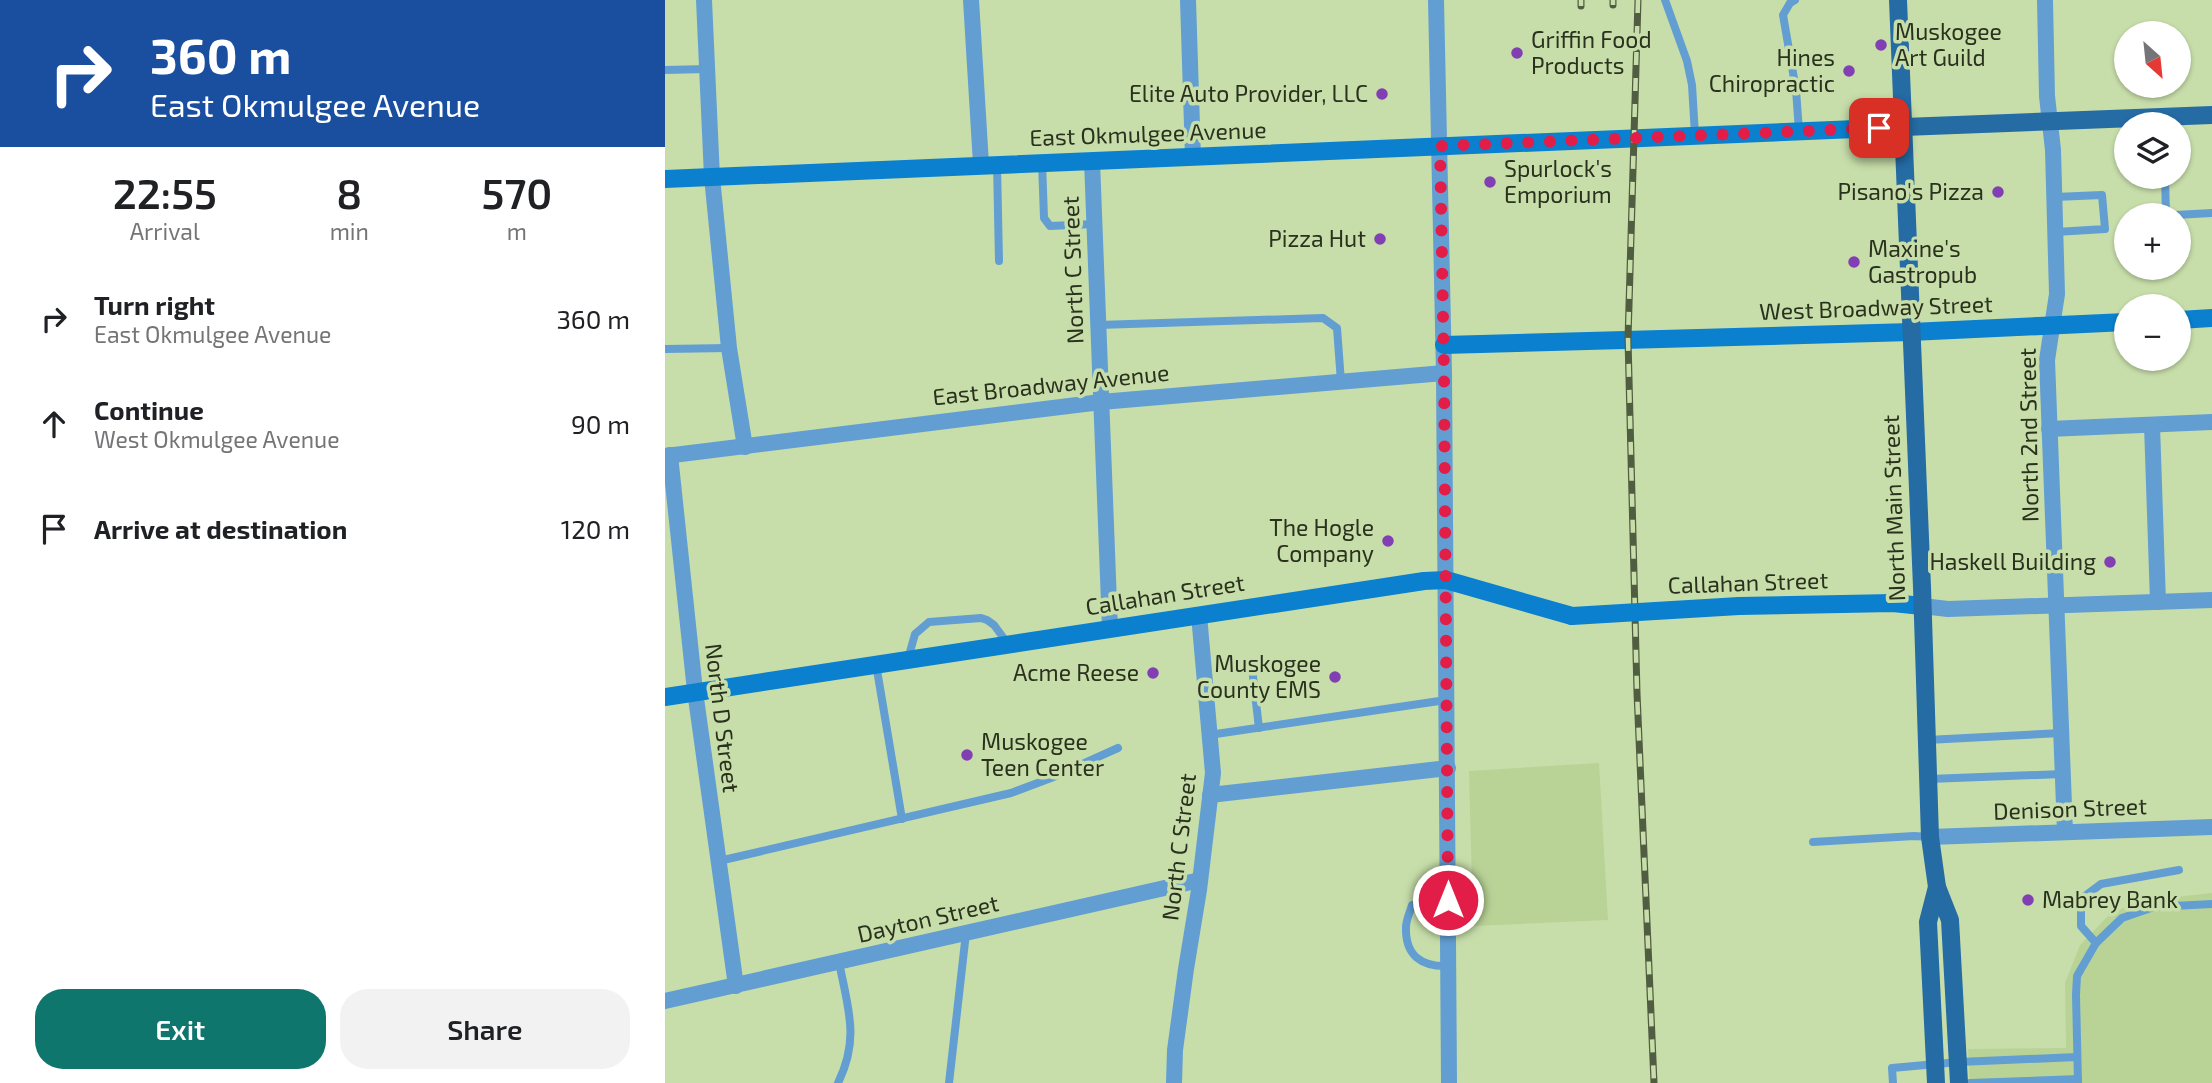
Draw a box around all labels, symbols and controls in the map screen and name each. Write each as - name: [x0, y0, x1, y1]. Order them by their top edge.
- place label: Muskogee Art Guild: [1895, 17, 2002, 71]
- north arrow: [2114, 21, 2191, 98]
- map controls: [2114, 21, 2191, 371]
- text: 360 m: [150, 25, 291, 84]
- place label: Griffin Food Products: [1531, 25, 1652, 79]
- icon: right: [35, 28, 126, 119]
- marker: Muskogee Art Guild: [1873, 37, 1889, 53]
- place label: Hines Chiropractic: [1709, 43, 1835, 97]
- marker: Griffin Food Products: [1509, 45, 1525, 61]
- marker: Hines Chiropractic: [1841, 63, 1857, 79]
- place label: Elite Auto Provider, LLC: [1129, 79, 1368, 107]
- text: East Okmulgee Avenue: [150, 85, 480, 123]
- marker: Elite Auto Provider, LLC: [1374, 86, 1390, 102]
- pin: [1849, 98, 1909, 158]
- icon: arrive: [1860, 109, 1898, 147]
- button: layers: [2114, 112, 2191, 189]
- street label: East Okmulgee Avenue: [1029, 115, 1267, 151]
- place label: Spurlock's Emporium: [1504, 154, 1612, 208]
- text: 22:55: [113, 167, 217, 217]
- text: 8: [336, 167, 362, 217]
- text: 570: [482, 167, 552, 217]
- marker: Spurlock's Emporium: [1482, 174, 1498, 190]
- place label: Pisano's Pizza: [1837, 177, 1984, 205]
- marker: Pisano's Pizza: [1990, 184, 2006, 200]
- street label: North C Street: [1055, 195, 1089, 344]
- button: +: [2114, 203, 2191, 280]
- text: Arrival: [130, 217, 200, 245]
- text: min: [330, 217, 369, 245]
- text: m: [507, 217, 527, 245]
- place label: Pizza Hut: [1268, 224, 1366, 252]
- marker: Pizza Hut: [1372, 231, 1388, 247]
- place label: Maxine's Gastropub: [1868, 234, 1977, 288]
- marker: Maxine's Gastropub: [1846, 254, 1862, 270]
- text: Turn right: [94, 289, 215, 320]
- street label: West Broadway Street: [1759, 289, 1993, 325]
- button: −: [2114, 294, 2191, 371]
- icon: right: [35, 300, 73, 338]
- text: 360 m: [556, 303, 630, 334]
- text: East Okmulgee Avenue: [94, 320, 331, 348]
- street label: North 2nd Street: [2012, 347, 2044, 522]
- street label: East Broadway Avenue: [931, 358, 1171, 410]
- text: Continue: [94, 394, 204, 425]
- icon: ahead: [35, 405, 73, 443]
- text: 90 m: [571, 408, 630, 439]
- street label: North Main Street: [1876, 414, 1910, 602]
- text: West Okmulgee Avenue: [94, 425, 340, 453]
- icon: arrive: [35, 510, 73, 548]
- text: Arrive at destination: [94, 513, 347, 544]
- text: 120 m: [561, 513, 630, 544]
- place label: The Hogle Company: [1269, 513, 1374, 567]
- marker: The Hogle Company: [1380, 533, 1396, 549]
- place label: Haskell Building: [1929, 547, 2096, 575]
- marker: Haskell Building: [2102, 554, 2118, 570]
- street label: Callahan Street: [1667, 565, 1829, 599]
- street label: Callahan Street: [1083, 568, 1246, 620]
- street label: North D Street: [700, 642, 746, 794]
- place label: Muskogee County EMS: [1197, 649, 1321, 703]
- place label: Acme Reese: [1013, 658, 1139, 686]
- marker: Acme Reese: [1145, 665, 1161, 681]
- marker: Muskogee County EMS: [1327, 669, 1343, 685]
- place label: Muskogee Teen Center: [981, 727, 1104, 781]
- marker: Muskogee Teen Center: [959, 747, 975, 763]
- street label: North C Street: [1155, 772, 1201, 922]
- street label: Denison Street: [1993, 791, 2148, 825]
- position arrow: [1411, 863, 1485, 937]
- place label: Mabrey Bank: [2042, 885, 2178, 913]
- street label: Dayton Street: [854, 888, 1001, 948]
- marker: Mabrey Bank: [2020, 892, 2036, 908]
- button: Exit: [35, 989, 326, 1069]
- button: Share: [340, 989, 630, 1069]

